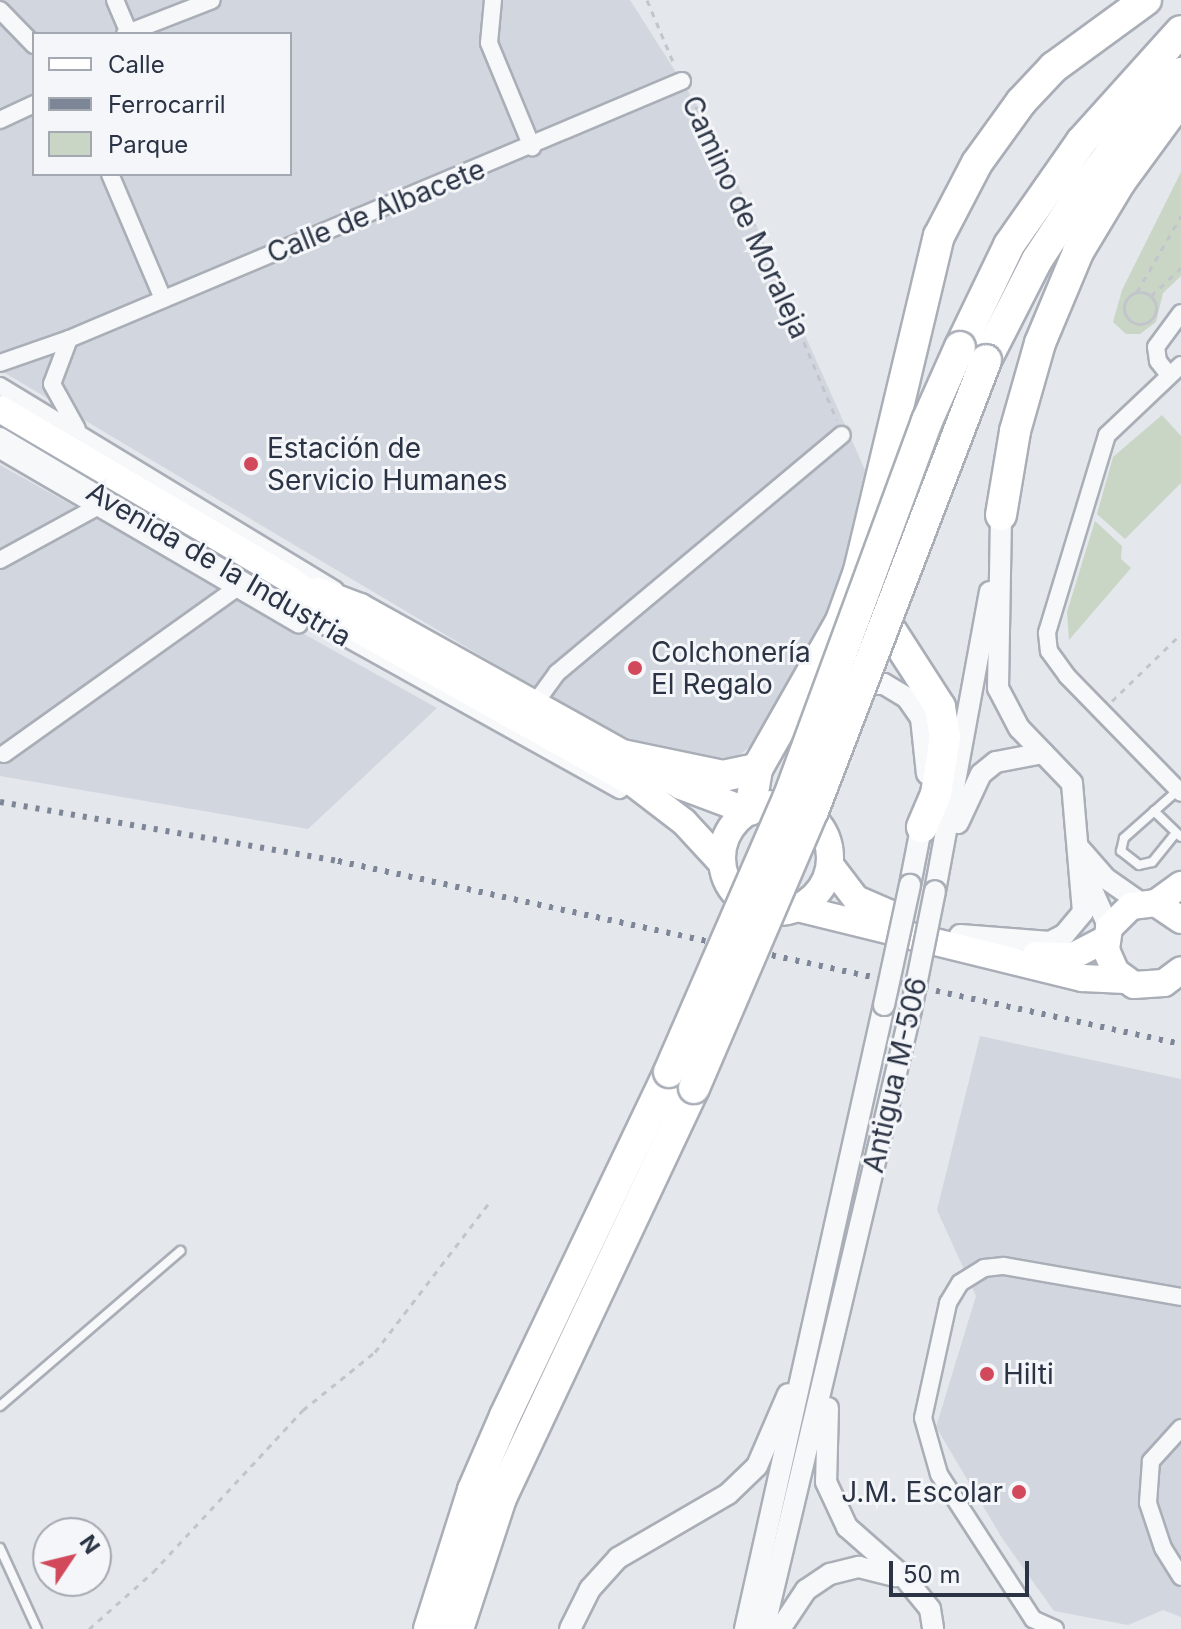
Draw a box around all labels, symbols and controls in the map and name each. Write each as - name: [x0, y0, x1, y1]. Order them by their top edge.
- legend: [32, 32, 292, 176]
- text: Calle: [108, 50, 165, 79]
- text: Ferrocarril: [108, 90, 226, 119]
- street label: Camino de Moraleja: [675, 90, 817, 344]
- text: Parque: [108, 130, 188, 159]
- street label: Calle de Albacete: [262, 152, 490, 270]
- place label: Estación de Servicio Humanes: [267, 431, 507, 497]
- marker: Estación de Servicio Humanes: [242, 455, 260, 473]
- street label: Avenida de la Industria: [81, 474, 357, 654]
- place label: Colchonería El Regalo: [651, 635, 811, 701]
- marker: Colchonería El Regalo: [626, 659, 644, 677]
- street label: Antigua M-506: [856, 974, 934, 1176]
- place label: Hilti: [1003, 1357, 1054, 1391]
- marker: Hilti: [978, 1365, 996, 1383]
- place label: J.M. Escolar: [841, 1475, 1003, 1509]
- marker: J.M. Escolar: [1010, 1483, 1028, 1501]
- north arrow: [32, 1517, 112, 1597]
- text: N: [75, 1530, 105, 1559]
- scale bar: [893, 1545, 1033, 1595]
- text: 50 m: [903, 1560, 961, 1589]

